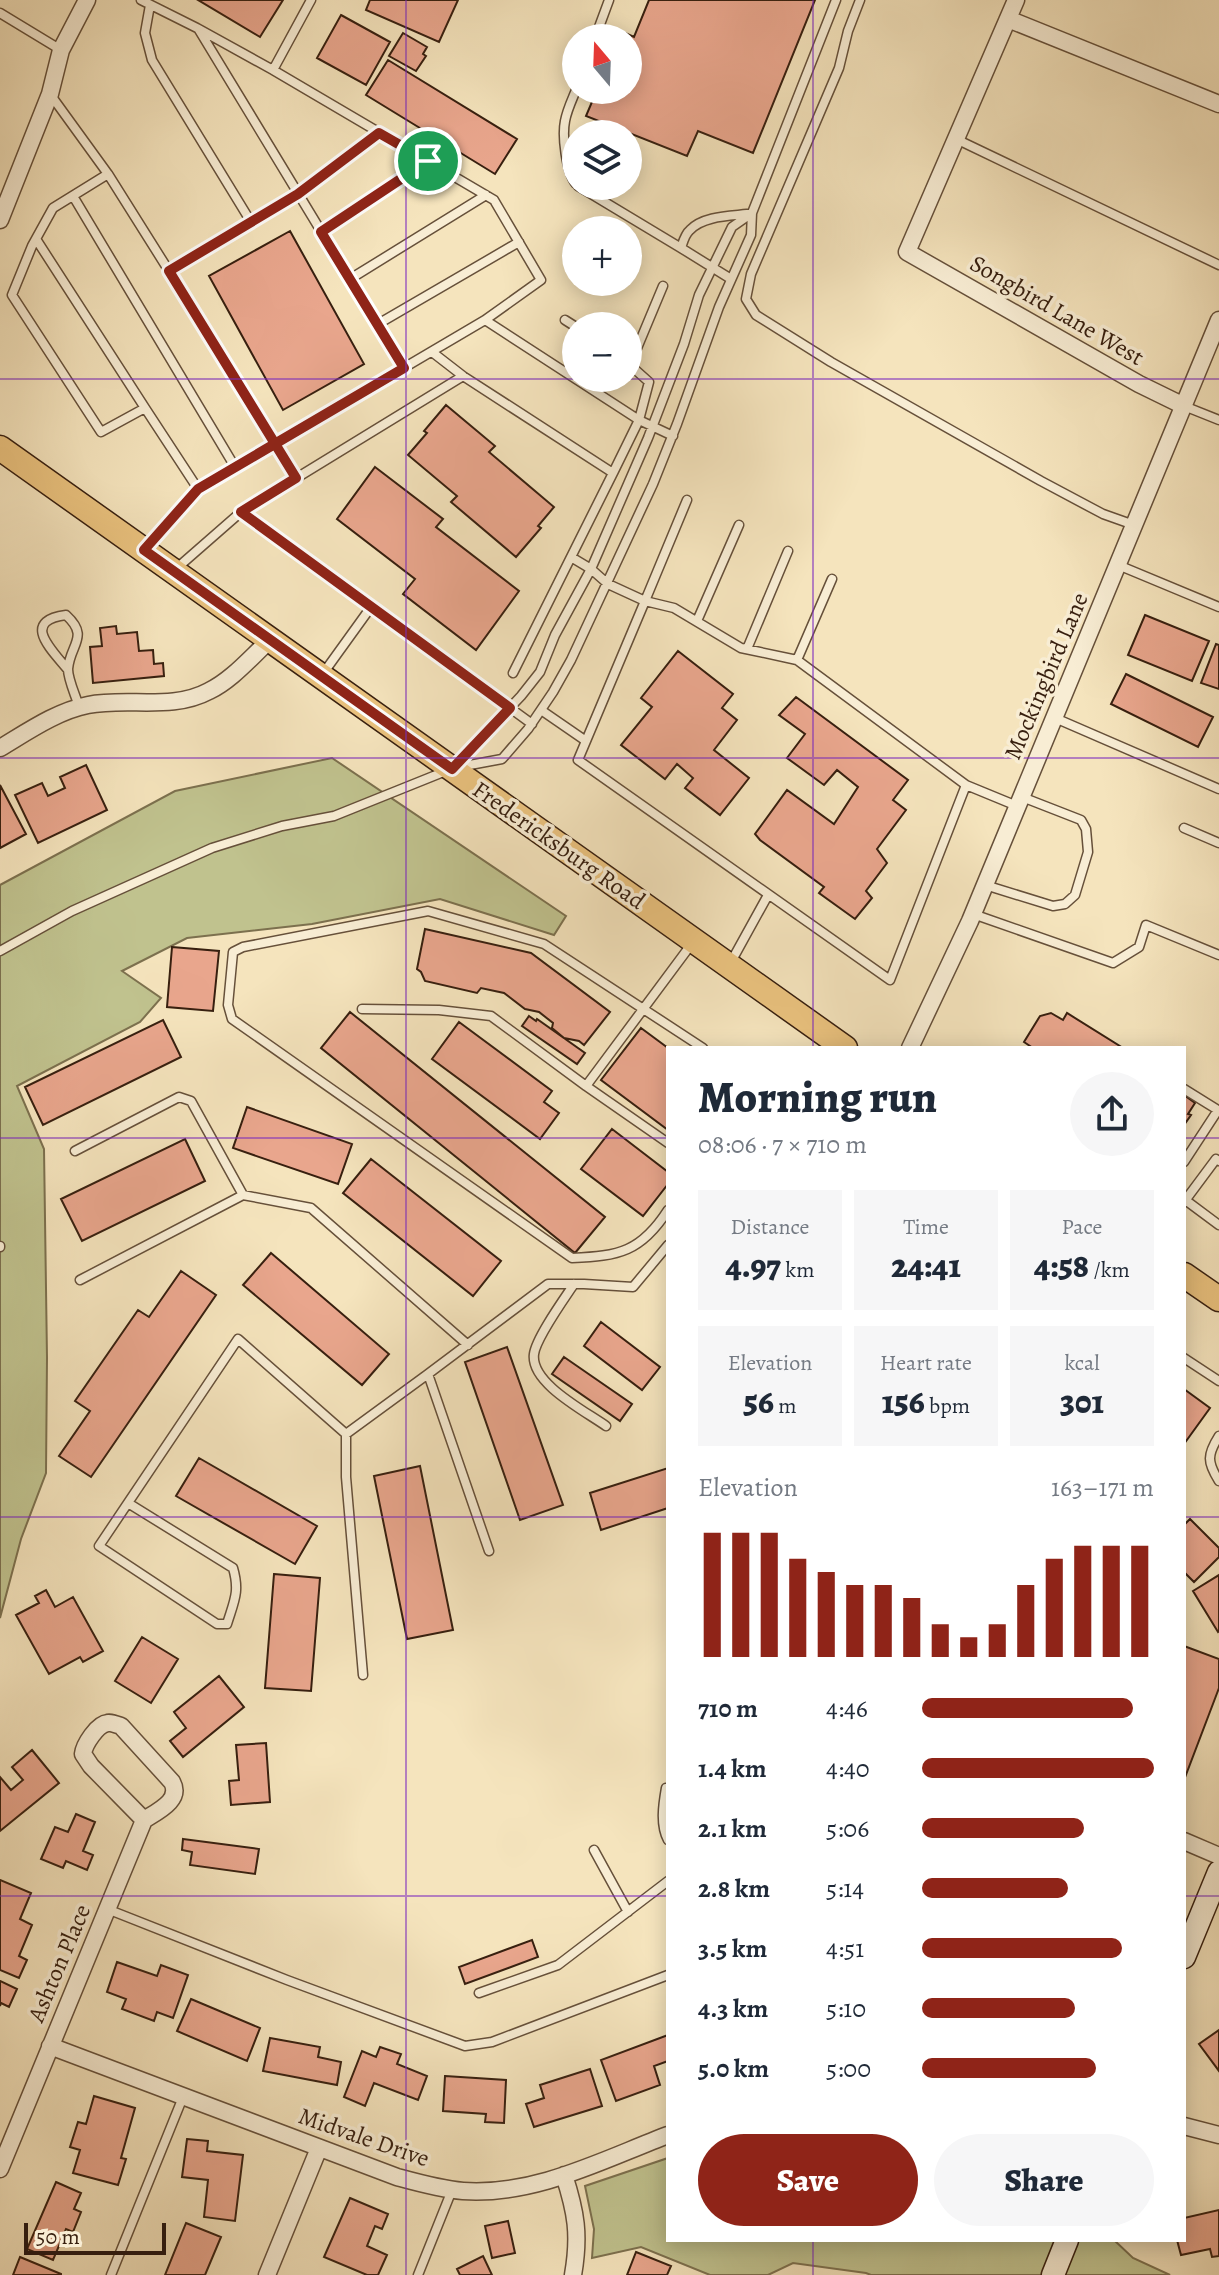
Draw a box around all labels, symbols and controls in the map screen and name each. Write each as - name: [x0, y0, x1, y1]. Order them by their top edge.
- north arrow: [562, 24, 642, 104]
- map controls: [562, 24, 642, 392]
- button: layers: [562, 120, 642, 200]
- pin: [394, 127, 462, 195]
- icon: arrive: [406, 139, 450, 183]
- button: +: [562, 216, 642, 296]
- street label: Songbird Lane West: [964, 247, 1150, 373]
- button: −: [562, 312, 642, 392]
- street label: Mockingbird Lane: [996, 588, 1096, 764]
- street label: Fredericksburg Road: [466, 773, 652, 917]
- text: Morning run: [698, 1067, 937, 1127]
- button: share: [1070, 1072, 1154, 1156]
- text: 08:06 · 7 × 710 m: [698, 1127, 867, 1162]
- text: Distance: [731, 1212, 809, 1242]
- text: Time: [903, 1212, 949, 1242]
- text: Pace: [1062, 1212, 1102, 1242]
- text: 4.97: [725, 1242, 781, 1289]
- text: 24:41: [891, 1242, 961, 1289]
- text: 4:58: [1034, 1242, 1089, 1289]
- text: km: [781, 1255, 815, 1285]
- text: /km: [1089, 1255, 1130, 1285]
- text: Elevation: [728, 1348, 812, 1378]
- text: Heart rate: [880, 1348, 972, 1378]
- text: kcal: [1064, 1348, 1100, 1378]
- text: 56: [743, 1378, 774, 1425]
- text: 156: [882, 1378, 925, 1425]
- text: 301: [1060, 1378, 1104, 1425]
- text: m: [774, 1391, 797, 1421]
- text: bpm: [925, 1391, 970, 1421]
- text: Elevation: [698, 1470, 798, 1505]
- text: 163–171 m: [1051, 1470, 1154, 1505]
- text: 710 m: [698, 1691, 758, 1726]
- text: 4:46: [826, 1691, 868, 1726]
- text: 1.4 km: [698, 1751, 766, 1786]
- text: 4:40: [826, 1751, 870, 1786]
- text: 2.1 km: [698, 1811, 767, 1846]
- text: 5:06: [826, 1811, 869, 1846]
- text: 2.8 km: [698, 1871, 770, 1906]
- text: 5:14: [826, 1871, 864, 1906]
- street label: Ashton Place: [19, 1899, 98, 2028]
- text: 3.5 km: [698, 1931, 767, 1966]
- text: 4:51: [826, 1931, 864, 1966]
- text: 4.3 km: [698, 1991, 768, 2026]
- text: 5:10: [826, 1991, 866, 2026]
- text: 5.0 km: [698, 2051, 769, 2086]
- text: 5:00: [826, 2051, 871, 2086]
- street label: Midvale Drive: [294, 2100, 434, 2174]
- button: Save: [698, 2134, 918, 2226]
- button: Share: [934, 2134, 1154, 2226]
- scale bar: [24, 2219, 166, 2255]
- text: 50 m: [36, 2222, 80, 2252]

